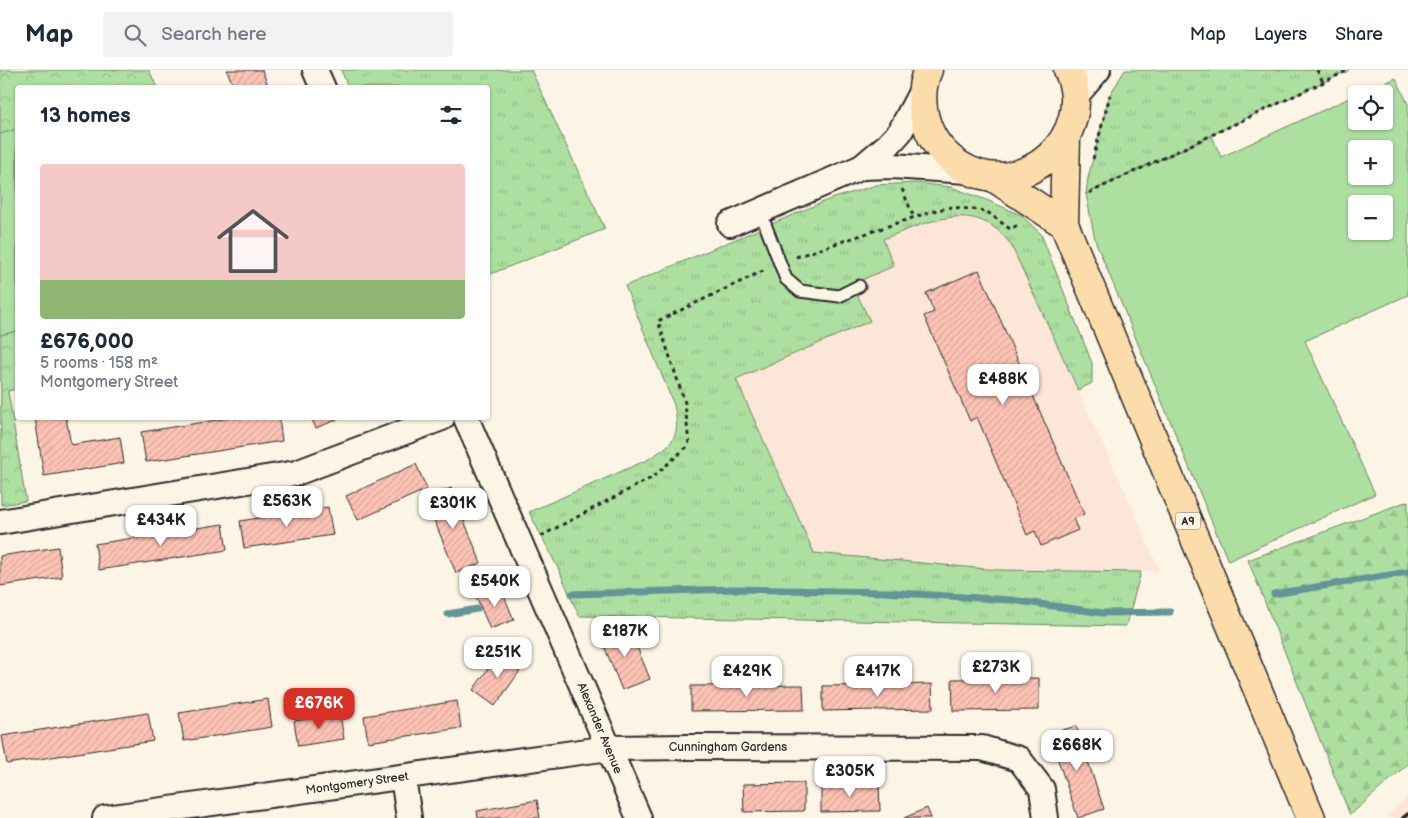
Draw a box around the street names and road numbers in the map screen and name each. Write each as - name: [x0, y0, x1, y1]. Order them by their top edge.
- road number: A9: [1176, 512, 1200, 530]
- street label: Alexander Avenue: [574, 680, 625, 776]
- street label: Cunningham Gardens: [669, 740, 787, 755]
- street label: Montgomery Street: [305, 769, 410, 798]

